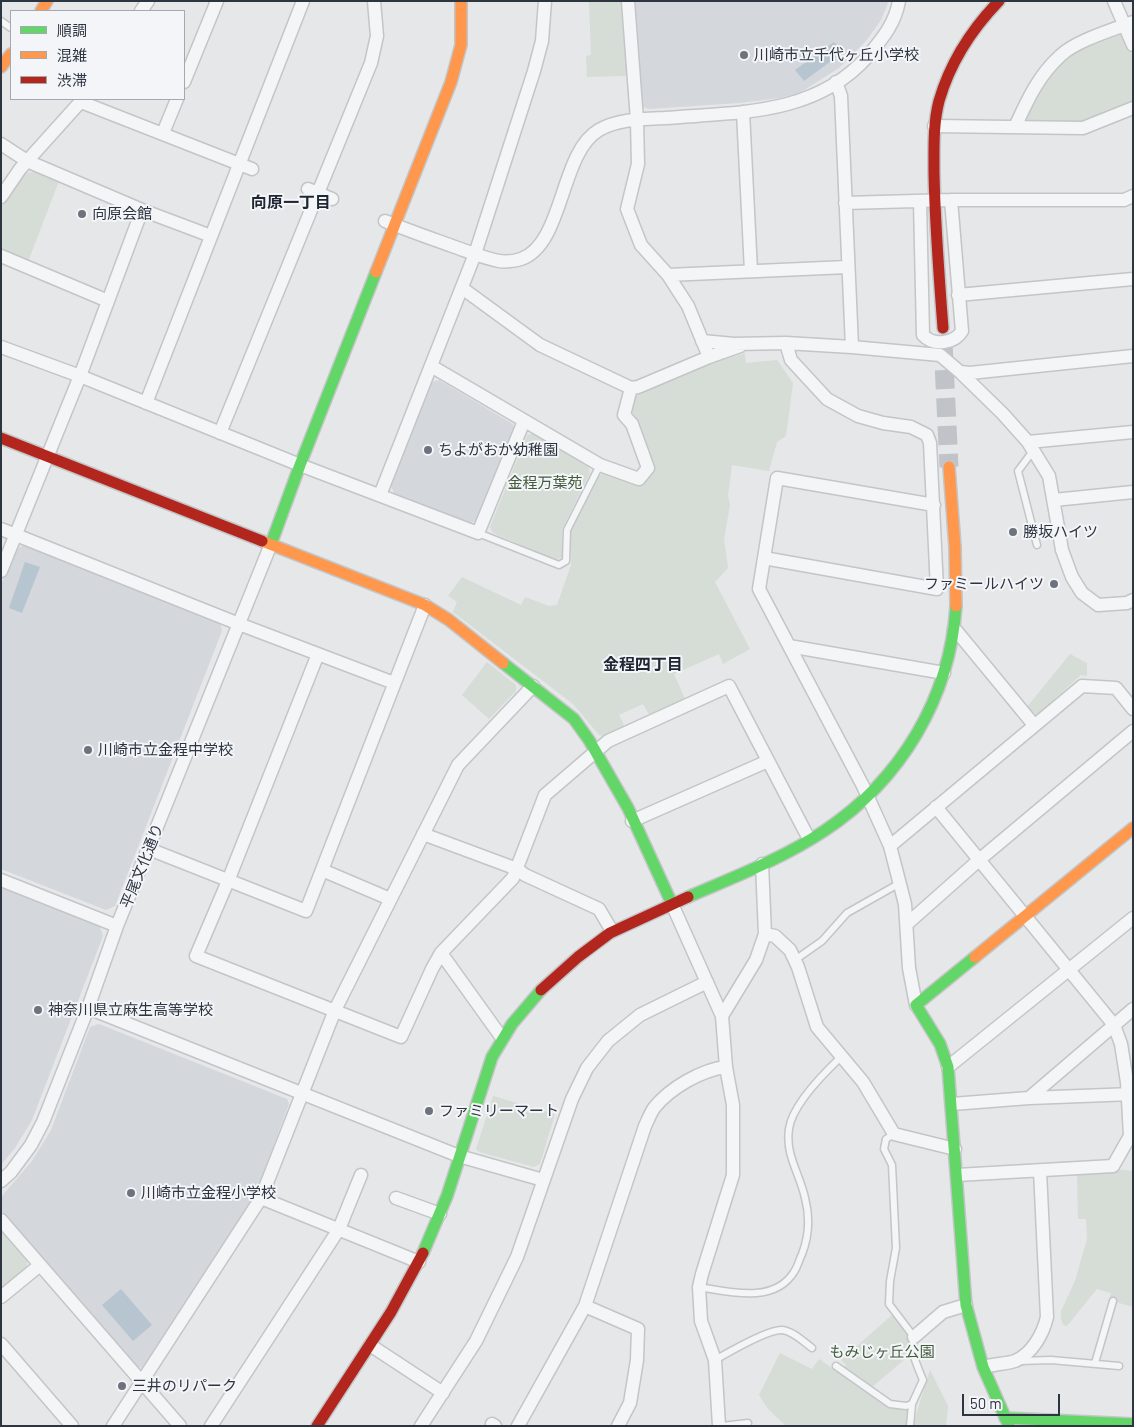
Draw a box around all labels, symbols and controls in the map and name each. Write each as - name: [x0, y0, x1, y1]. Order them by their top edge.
- legend: [10, 10, 185, 100]
- text: 順調: [57, 21, 87, 39]
- text: 混雑: [57, 46, 87, 64]
- place label: 川崎市立千代ヶ丘小学校: [754, 46, 919, 64]
- marker: 川崎市立千代ヶ丘小学校: [738, 49, 750, 61]
- text: 渋滞: [57, 71, 87, 89]
- district label: 向原一丁目: [251, 193, 331, 213]
- place label: 向原会館: [92, 205, 152, 223]
- marker: 向原会館: [76, 208, 88, 220]
- place label: ちよがおか幼稚園: [438, 441, 558, 459]
- marker: ちよがおか幼稚園: [422, 444, 434, 456]
- park label: 金程万葉苑: [508, 474, 582, 492]
- place label: 勝坂ハイツ: [1023, 523, 1098, 541]
- marker: 勝坂ハイツ: [1007, 526, 1019, 538]
- place label: ファミールハイツ: [924, 575, 1044, 593]
- marker: ファミールハイツ: [1048, 578, 1060, 590]
- district label: 金程四丁目: [603, 655, 683, 675]
- place label: 川崎市立金程中学校: [98, 741, 233, 759]
- marker: 川崎市立金程中学校: [82, 744, 94, 756]
- street label: 平尾文化通り: [117, 821, 167, 911]
- place label: 神奈川県立麻生高等学校: [48, 1001, 213, 1019]
- marker: 神奈川県立麻生高等学校: [32, 1004, 44, 1016]
- place label: ファミリーマート: [439, 1102, 559, 1120]
- marker: ファミリーマート: [423, 1105, 435, 1117]
- place label: 川崎市立金程小学校: [141, 1184, 276, 1202]
- marker: 川崎市立金程小学校: [125, 1187, 137, 1199]
- park label: もみじヶ丘公園: [830, 1343, 934, 1361]
- place label: 三井のリパーク: [132, 1377, 237, 1395]
- marker: 三井のリパーク: [116, 1380, 128, 1392]
- scale bar: [964, 1384, 1062, 1416]
- text: 50 m: [970, 1394, 1002, 1412]

